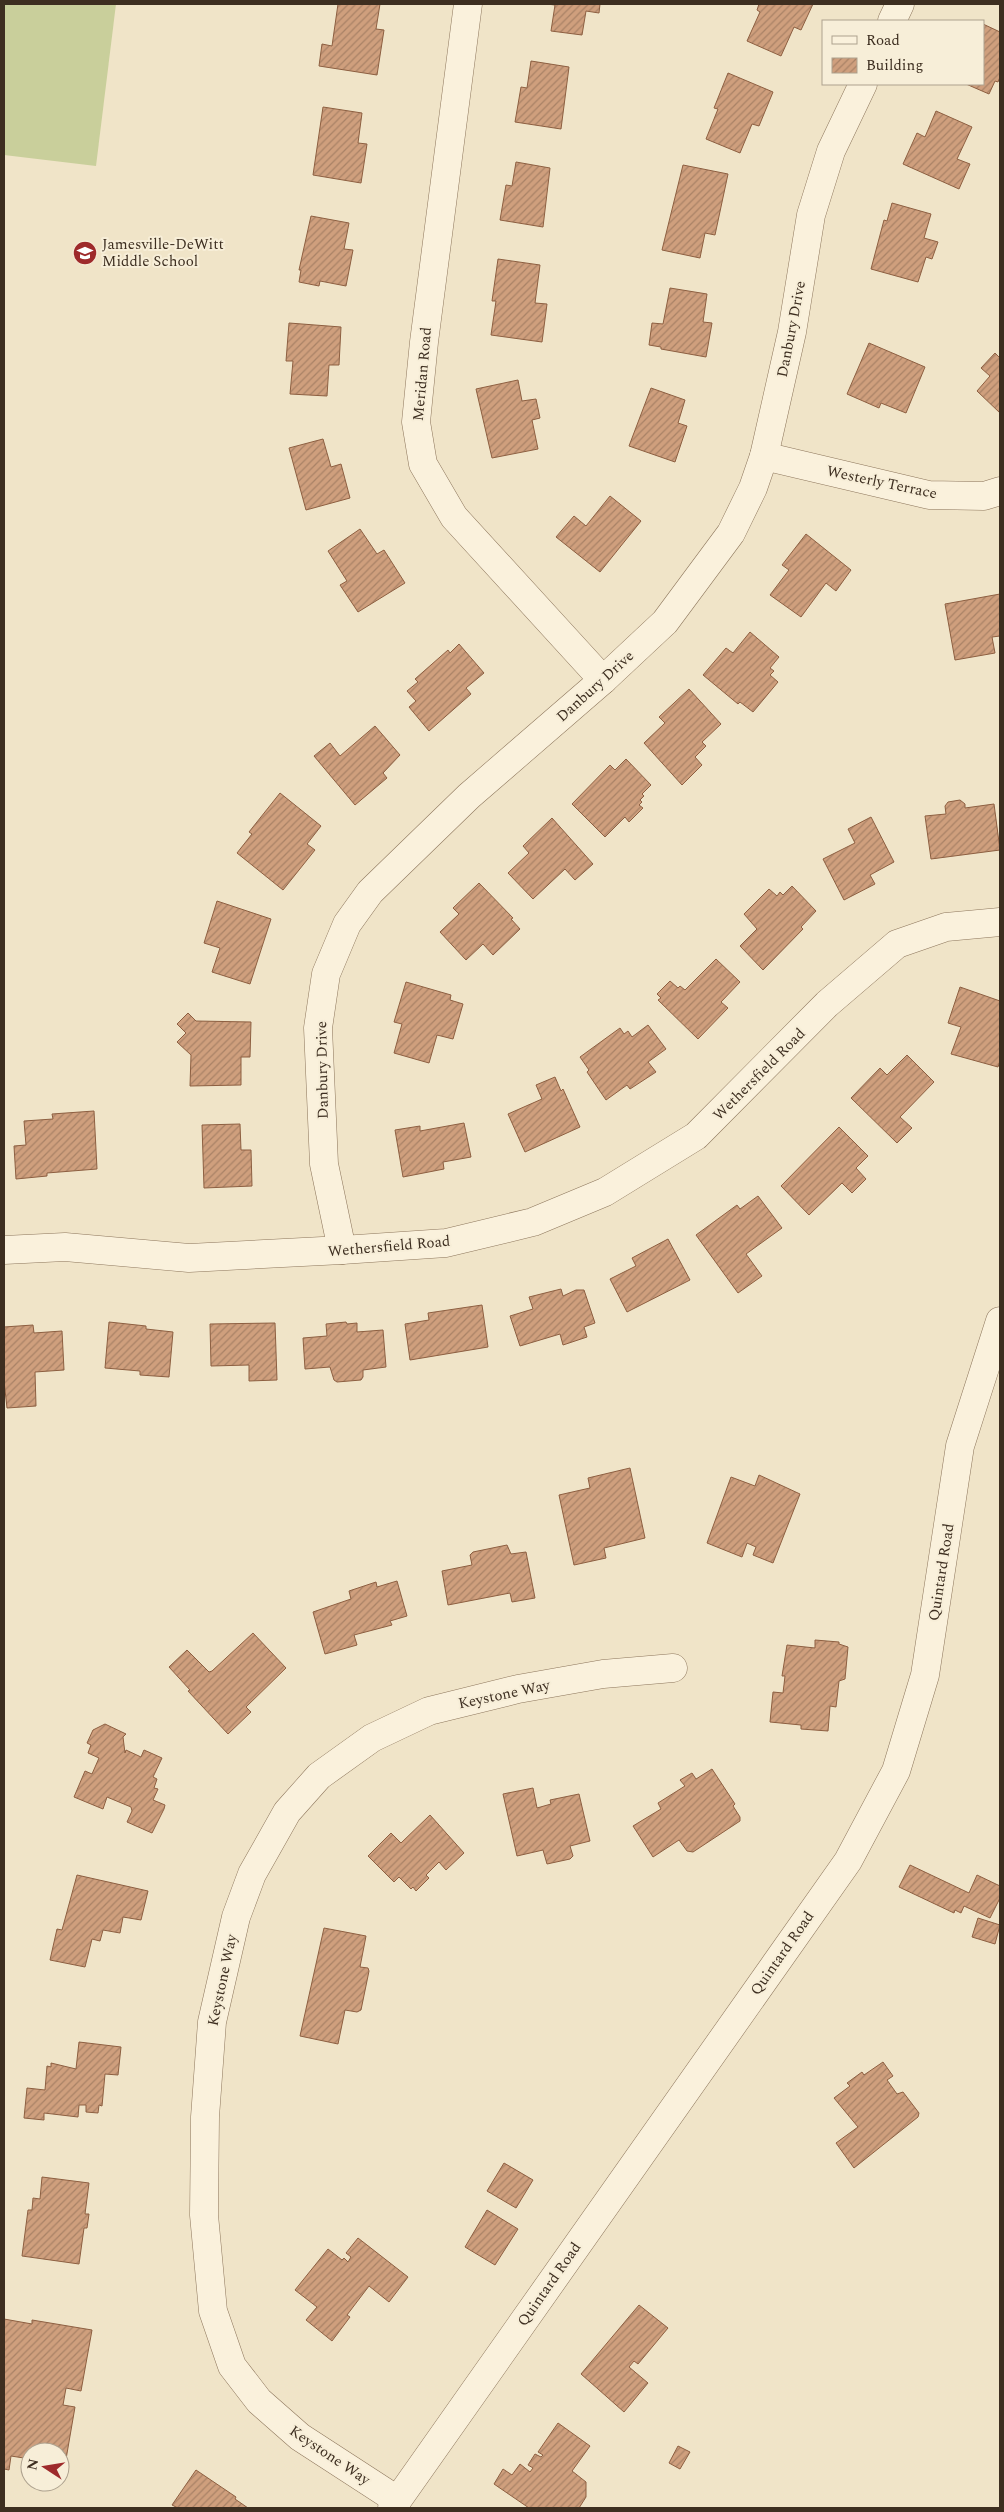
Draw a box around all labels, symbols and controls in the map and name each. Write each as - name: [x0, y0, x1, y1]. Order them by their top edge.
- legend: [822, 20, 984, 85]
- text: Road: [866, 29, 900, 52]
- text: Building: [866, 54, 923, 77]
- place label: Jamesville-DeWitt Middle School: [102, 233, 224, 273]
- school or university icon: Jamesville-DeWitt Middle School: [72, 240, 98, 266]
- street label: Danbury Drive: [771, 279, 812, 379]
- street label: Meridan Road: [407, 326, 438, 422]
- street label: Westerly Terrace: [825, 460, 939, 505]
- street label: Danbury Drive: [551, 645, 639, 728]
- street label: Danbury Drive: [310, 1021, 335, 1119]
- street label: Wethersfield Road: [708, 1023, 811, 1126]
- street label: Wethersfield Road: [327, 1230, 451, 1263]
- street label: Quintard Road: [922, 1522, 961, 1623]
- street label: Keystone Way: [456, 1673, 553, 1715]
- street label: Quintard Road: [745, 1906, 820, 2000]
- street label: Keystone Way: [202, 1931, 244, 2028]
- street label: Quintard Road: [512, 2237, 587, 2331]
- street label: Keystone Way: [285, 2420, 375, 2491]
- north arrow: [20, 2442, 70, 2492]
- text: N: [21, 2457, 44, 2472]

